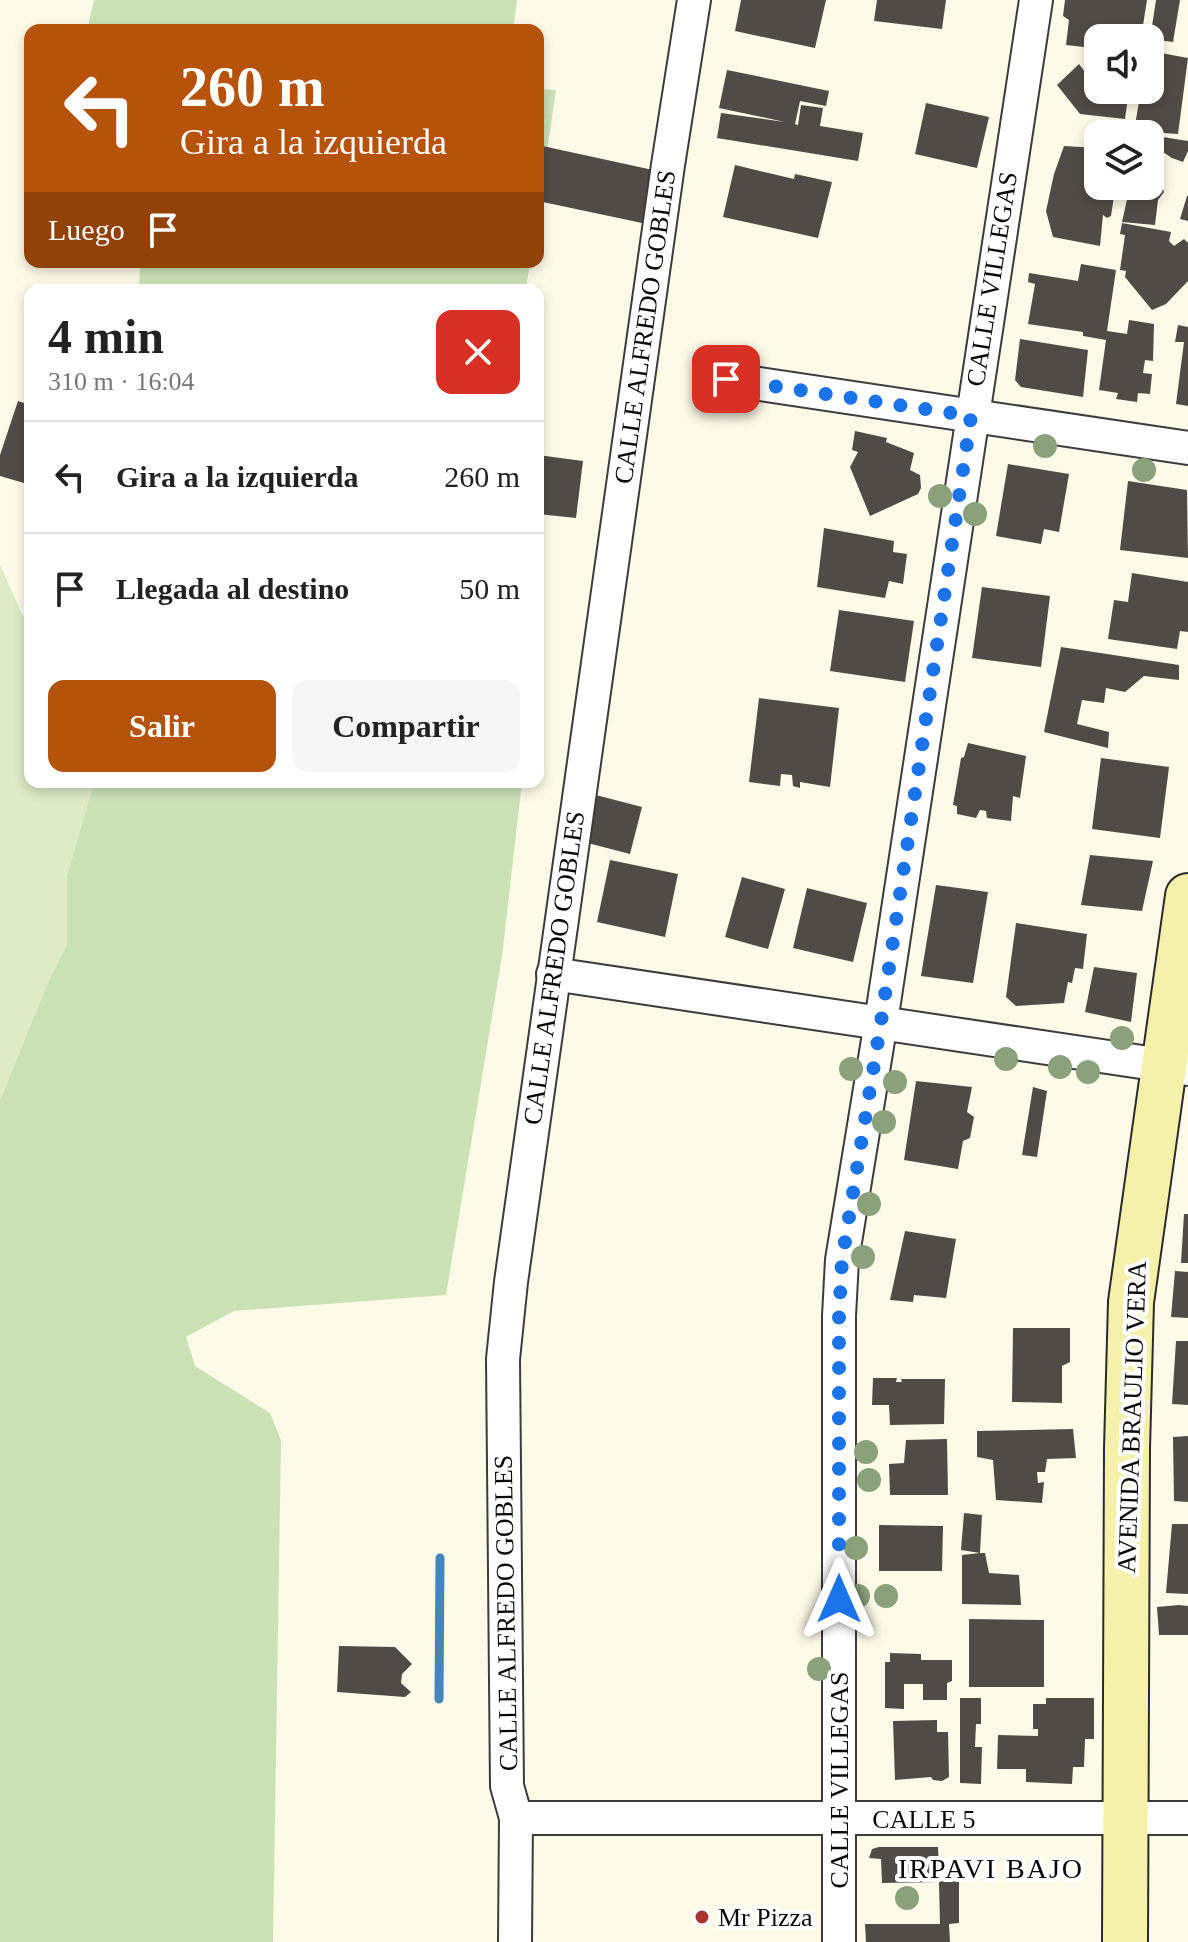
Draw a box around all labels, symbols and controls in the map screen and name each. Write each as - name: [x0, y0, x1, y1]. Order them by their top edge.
- map controls: [1084, 24, 1164, 200]
- button: sound: [1084, 24, 1164, 104]
- icon: left: [48, 56, 152, 160]
- text: 260 m: [180, 56, 325, 118]
- button: layers: [1084, 120, 1164, 200]
- text: Gira a la izquierda: [180, 122, 447, 162]
- street label: CALLE ALFREDO GOBLES: [609, 168, 681, 486]
- street label: CALLE VILLEGAS: [961, 170, 1023, 388]
- icon: arrive: [141, 208, 185, 252]
- text: Luego: [48, 213, 125, 246]
- text: 4 min: [48, 310, 164, 363]
- button: close: [436, 310, 520, 394]
- pin: [692, 345, 760, 413]
- icon: arrive: [704, 357, 748, 401]
- text: 310 m · 16:04: [48, 367, 195, 396]
- icon: left: [48, 455, 92, 499]
- text: Gira a la izquierda: [116, 460, 359, 493]
- text: 260 m: [444, 460, 520, 493]
- icon: arrive: [48, 567, 92, 611]
- text: Llegada al destino: [116, 572, 349, 605]
- text: 50 m: [459, 572, 520, 605]
- button: Salir: [48, 680, 276, 772]
- button: Compartir: [292, 680, 520, 772]
- street label: CALLE ALFREDO GOBLES: [518, 809, 590, 1127]
- street label: AVENIDA BRAULIO VERA: [1112, 1260, 1152, 1574]
- street label: CALLE ALFREDO GOBLES: [489, 1455, 523, 1771]
- position arrow: [797, 1557, 881, 1641]
- street label: CALLE VILLEGAS: [825, 1672, 854, 1888]
- street label: CALLE 5: [872, 1805, 976, 1834]
- district label: IRPAVI BAJO: [898, 1853, 1084, 1884]
- place label: Mr Pizza: [718, 1903, 813, 1932]
- marker: Mr Pizza: [693, 1908, 711, 1926]

